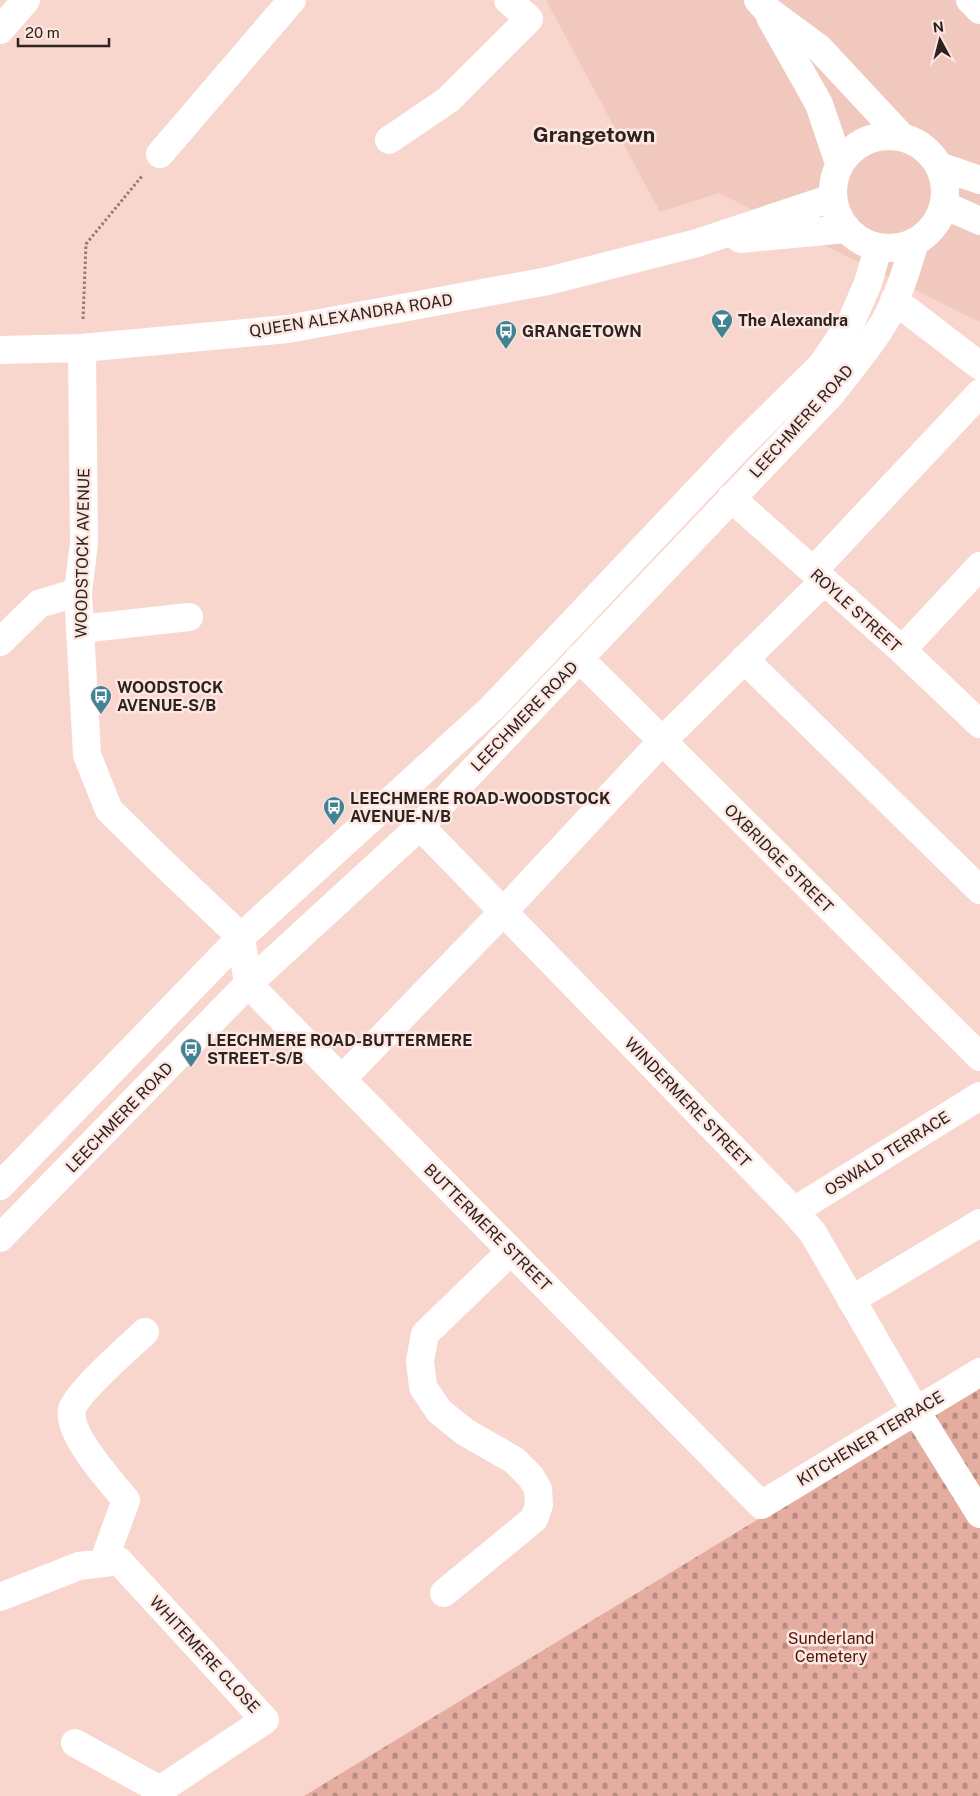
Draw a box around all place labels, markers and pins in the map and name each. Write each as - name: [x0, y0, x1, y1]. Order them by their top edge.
- bar icon: The Alexandra: [710, 308, 734, 339]
- place label: The Alexandra: [738, 311, 848, 330]
- bus stop icon: GRANGETOWN: [494, 319, 518, 350]
- place label: GRANGETOWN: [522, 322, 642, 341]
- place label: WOODSTOCK AVENUE-S/B: [117, 678, 224, 715]
- bus stop icon: WOODSTOCK AVENUE-S/B: [89, 684, 113, 715]
- place label: LEECHMERE ROAD-WOODSTOCK AVENUE-N/B: [350, 789, 611, 826]
- bus stop icon: LEECHMERE ROAD-WOODSTOCK AVENUE-N/B: [322, 795, 346, 826]
- place label: LEECHMERE ROAD-BUTTERMERE STREET-S/B: [207, 1031, 472, 1068]
- bus stop icon: LEECHMERE ROAD-BUTTERMERE STREET-S/B: [179, 1037, 203, 1068]

